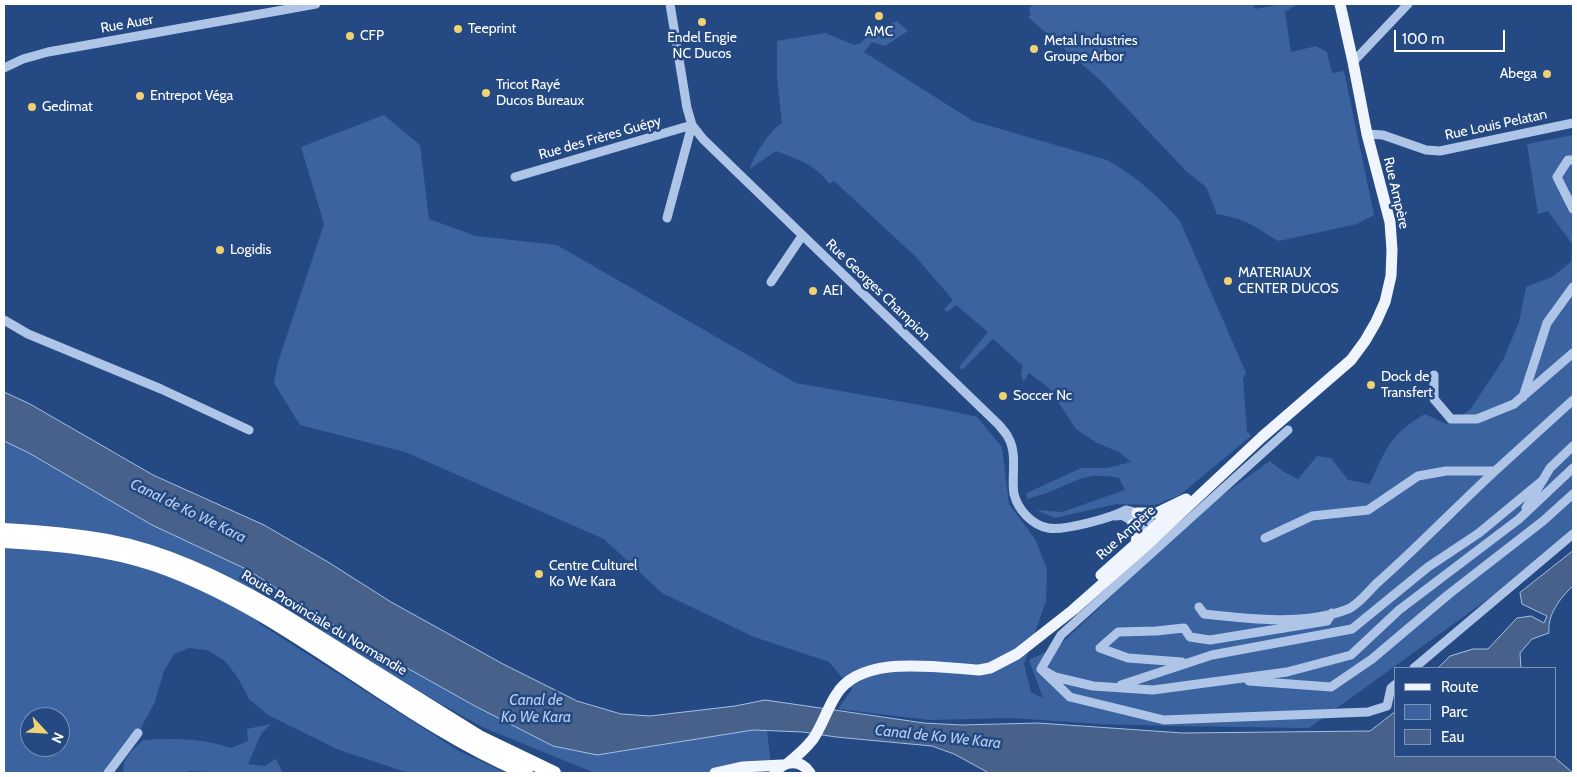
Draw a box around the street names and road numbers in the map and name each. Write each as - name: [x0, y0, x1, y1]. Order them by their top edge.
- street label: Rue Auer: [99, 11, 155, 37]
- street label: Rue Louis Pelatan: [1443, 106, 1549, 144]
- street label: Rue des Frères Guépy: [537, 112, 663, 164]
- street label: Rue Ampère: [1380, 155, 1412, 231]
- street label: Rue Georges Champion: [822, 236, 934, 344]
- street label: Rue Ampère: [1093, 502, 1159, 564]
- street label: Route Provinciale du Normandie: [238, 567, 410, 679]

